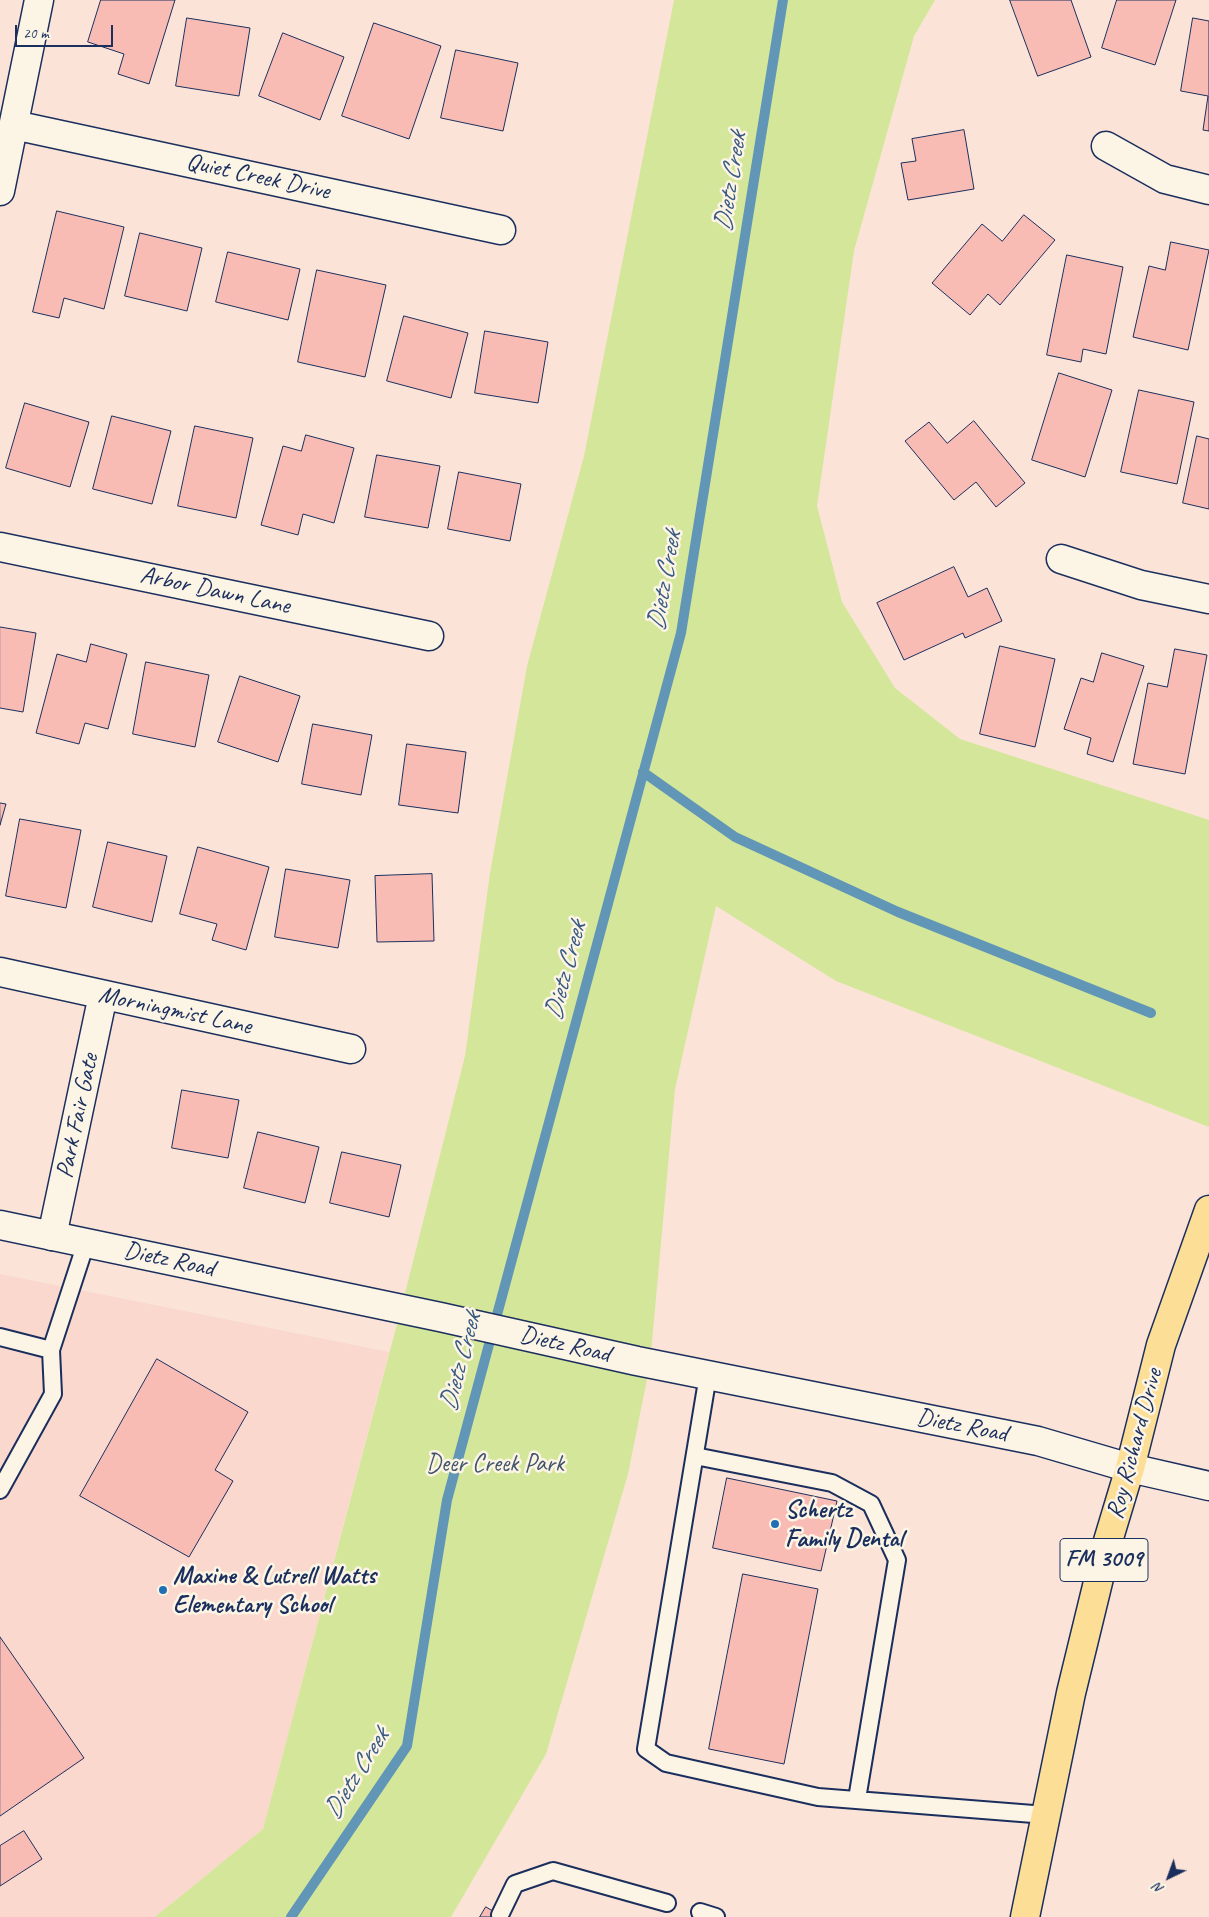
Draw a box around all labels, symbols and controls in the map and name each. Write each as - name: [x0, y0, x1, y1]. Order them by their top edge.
- scale bar: [18, 15, 115, 47]
- text: 20 m: [23, 24, 49, 43]
- water label: Dietz Creek: [708, 130, 754, 234]
- street label: Quiet Creek Drive: [183, 147, 333, 207]
- water label: Dietz Creek: [641, 529, 689, 633]
- street label: Arbor Dawn Lane: [137, 560, 293, 622]
- water label: Dietz Creek: [538, 919, 594, 1023]
- street label: Morningmist Lane: [96, 980, 254, 1042]
- street label: Park Fair Gate: [50, 1051, 106, 1181]
- street label: Dietz Road: [121, 1236, 217, 1284]
- water label: Dietz Creek: [433, 1310, 489, 1414]
- street label: Dietz Road: [517, 1320, 613, 1370]
- street label: Roy Richard Drive: [1101, 1366, 1169, 1522]
- street label: Dietz Road: [914, 1403, 1010, 1449]
- park label: Deer Creek Park: [426, 1449, 564, 1479]
- place label: Schertz Family Dental: [785, 1495, 903, 1554]
- marker: Schertz Family Dental: [769, 1518, 781, 1530]
- road number: FM 3009: [1060, 1538, 1148, 1582]
- place label: Maxine & Lutrell Watts Elementary School: [173, 1561, 376, 1620]
- marker: Maxine & Lutrell Watts Elementary School: [157, 1584, 169, 1596]
- water label: Dietz Creek: [317, 1723, 397, 1825]
- north arrow: [1144, 1852, 1194, 1902]
- text: N: [1150, 1879, 1168, 1898]

